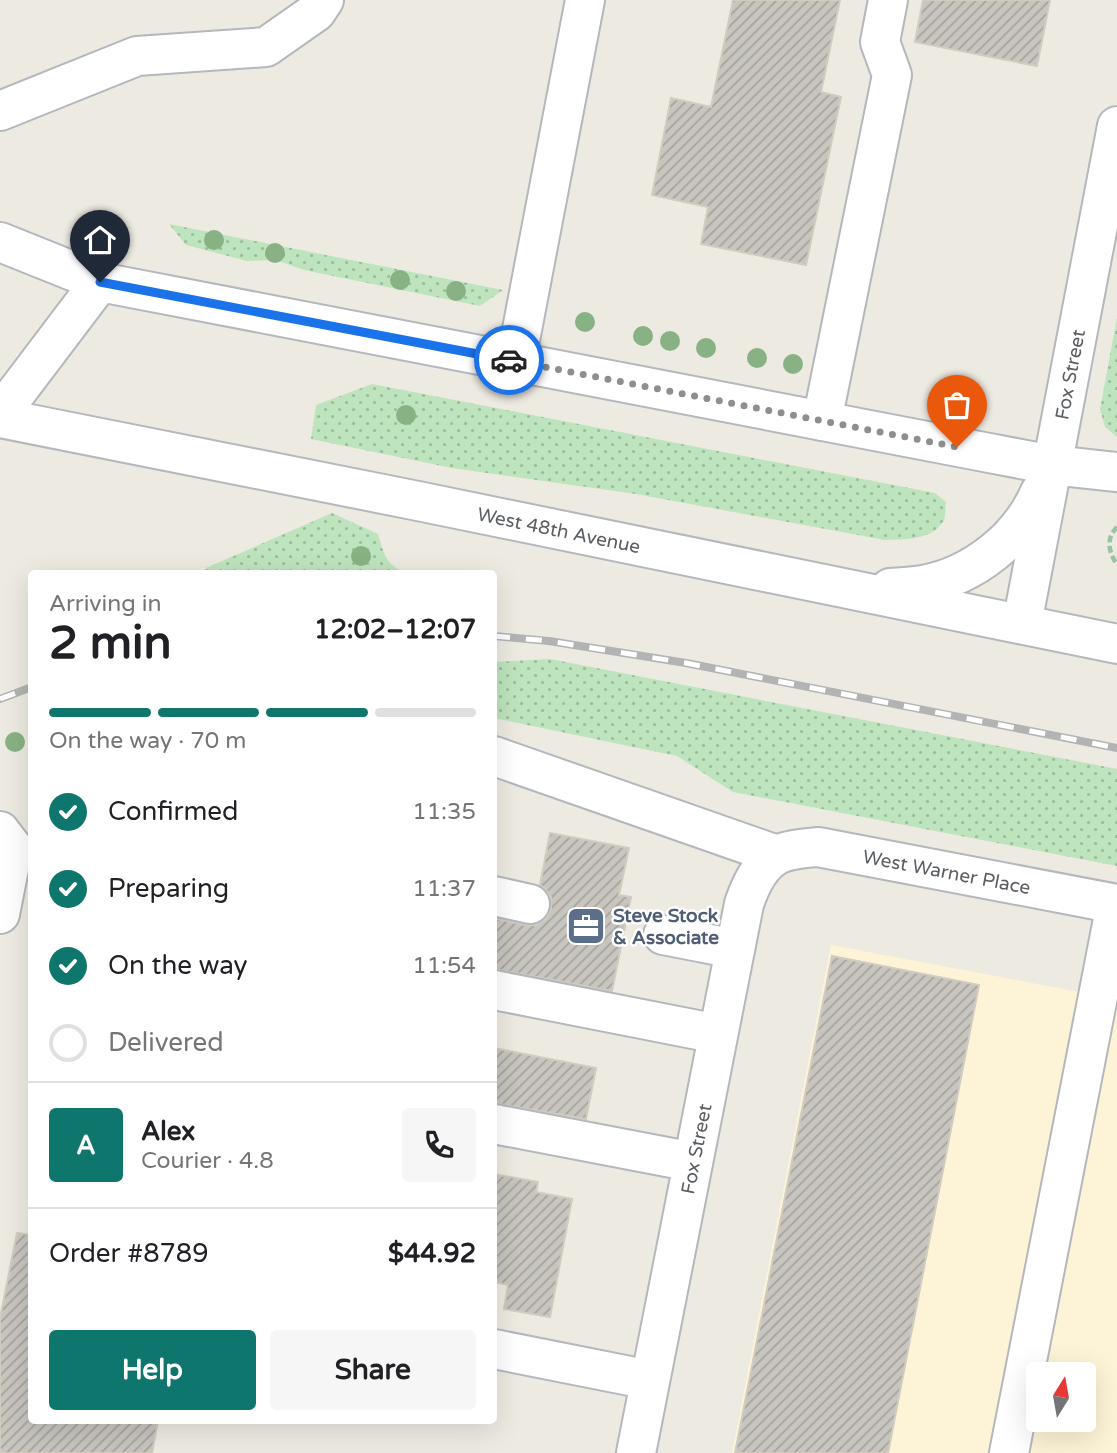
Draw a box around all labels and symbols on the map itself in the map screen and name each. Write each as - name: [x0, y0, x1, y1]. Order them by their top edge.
- pin: [70, 210, 130, 282]
- courier: [474, 325, 544, 395]
- street label: Fox Street: [1051, 328, 1090, 422]
- pin: [927, 375, 987, 447]
- street label: West 48th Avenue: [475, 503, 642, 558]
- street label: West Warner Place: [861, 846, 1032, 899]
- office icon: Steve Stock & Associate: [565, 905, 607, 947]
- place label: Steve Stock & Associate: [613, 905, 719, 949]
- street label: Fox Street: [677, 1102, 716, 1196]
- north arrow: [1026, 1362, 1096, 1432]

